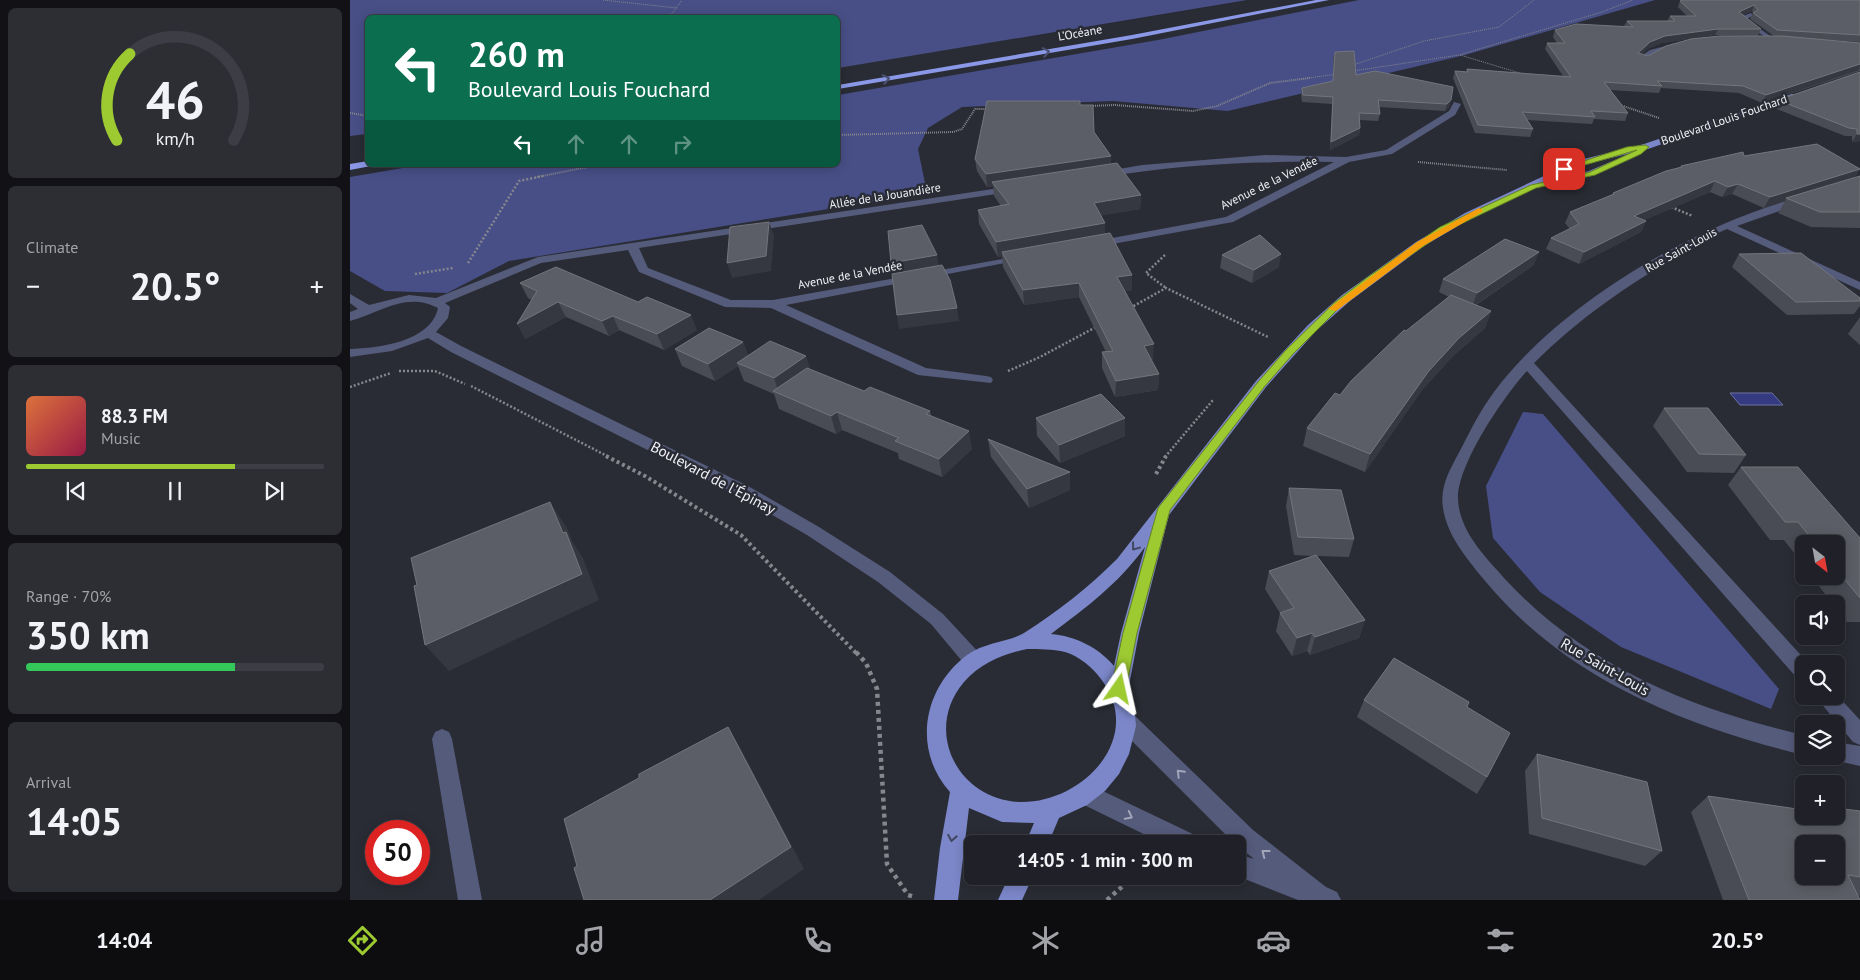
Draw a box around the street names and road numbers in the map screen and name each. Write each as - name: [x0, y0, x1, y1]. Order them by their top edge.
- street label: L’Océane: [1057, 21, 1103, 44]
- street label: Boulevard Louis Fouchard: [1659, 91, 1789, 148]
- street label: Avenue de la Vendée: [1218, 153, 1320, 213]
- street label: Allée de la Jouandière: [828, 179, 942, 212]
- street label: Rue Saint-Louis: [1642, 224, 1719, 275]
- street label: Avenue de la Vendée: [796, 257, 903, 292]
- street label: Boulevard de l'Épinay: [648, 437, 779, 518]
- street label: Rue Saint-Louis: [1557, 633, 1653, 700]

